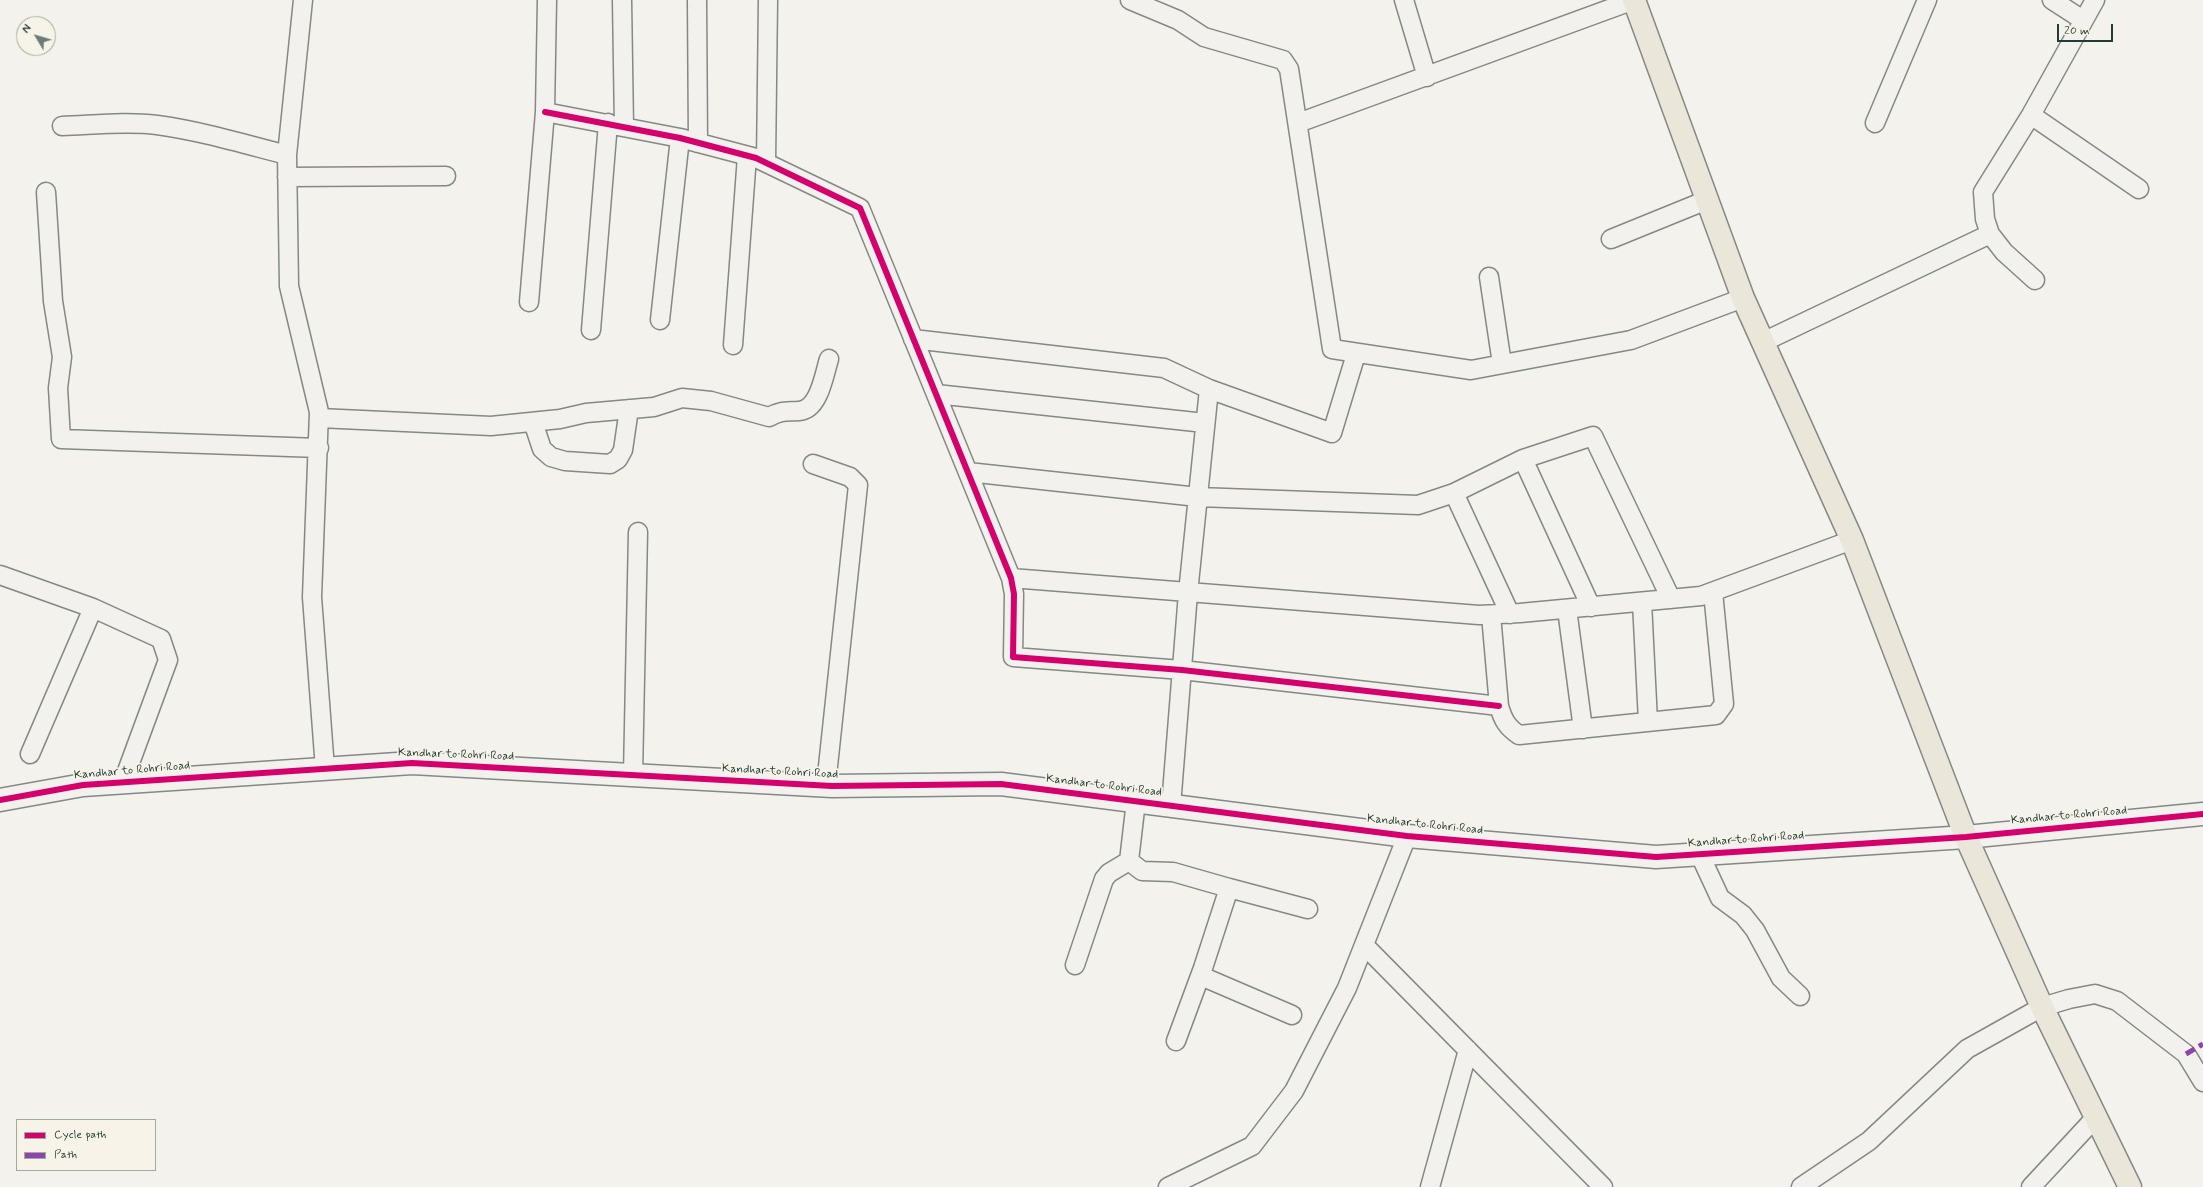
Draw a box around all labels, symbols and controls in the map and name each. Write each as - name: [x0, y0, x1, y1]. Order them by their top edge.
- north arrow: [16, 16, 56, 56]
- scale bar: [2059, 16, 2115, 42]
- text: N: [20, 22, 35, 36]
- text: 20 m: [2064, 23, 2090, 39]
- street label: Kandhar to Rohri Road: [398, 746, 514, 764]
- street label: Kandhar to Rohri Road: [73, 759, 191, 783]
- street label: Kandhar to Rohri Road: [721, 762, 839, 782]
- street label: Kandhar to Rohri Road: [1045, 772, 1163, 800]
- street label: Kandhar to Rohri Road: [2010, 804, 2128, 828]
- street label: Kandhar to Rohri Road: [1366, 812, 1484, 838]
- street label: Kandhar to Rohri Road: [1687, 829, 1805, 851]
- legend: [16, 1119, 156, 1171]
- text: Cycle path: [54, 1127, 106, 1143]
- text: Path: [54, 1147, 77, 1163]

